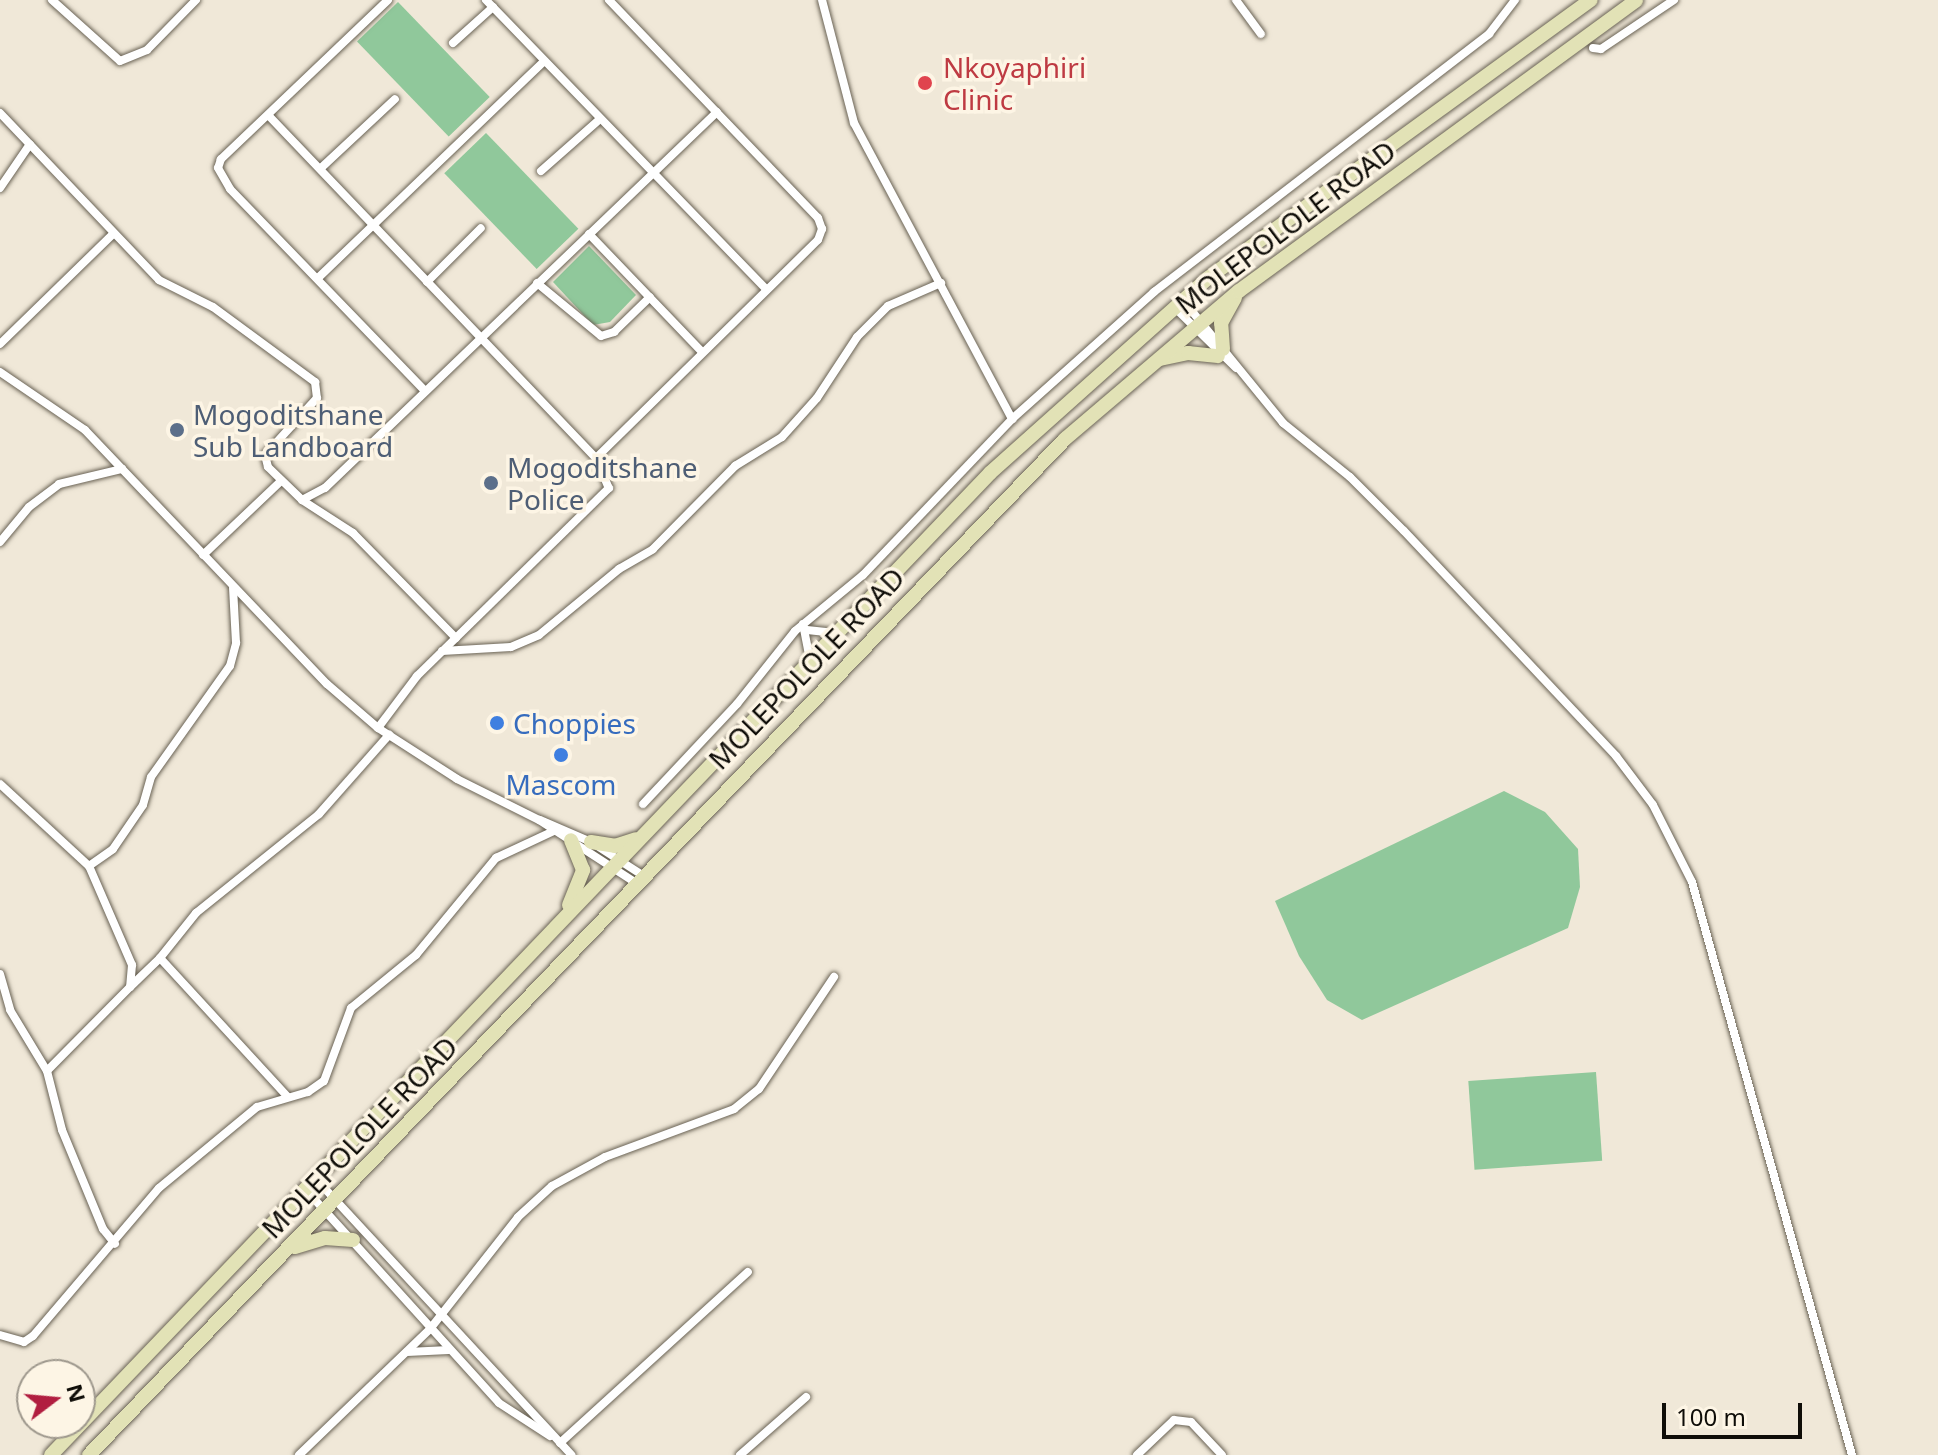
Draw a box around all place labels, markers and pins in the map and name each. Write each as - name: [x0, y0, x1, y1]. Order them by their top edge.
- place label: Nkoyaphiri Clinic: [943, 50, 1086, 116]
- marker: Nkoyaphiri Clinic: [914, 72, 936, 94]
- place label: Mogoditshane Sub Landboard: [193, 397, 393, 463]
- marker: Mogoditshane Sub Landboard: [168, 421, 186, 439]
- place label: Mogoditshane Police: [507, 450, 698, 516]
- marker: Mogoditshane Police: [482, 474, 500, 492]
- place label: Choppies: [513, 706, 636, 740]
- marker: Choppies: [488, 714, 506, 732]
- marker: Mascom: [552, 746, 570, 764]
- place label: Mascom: [505, 767, 617, 801]

